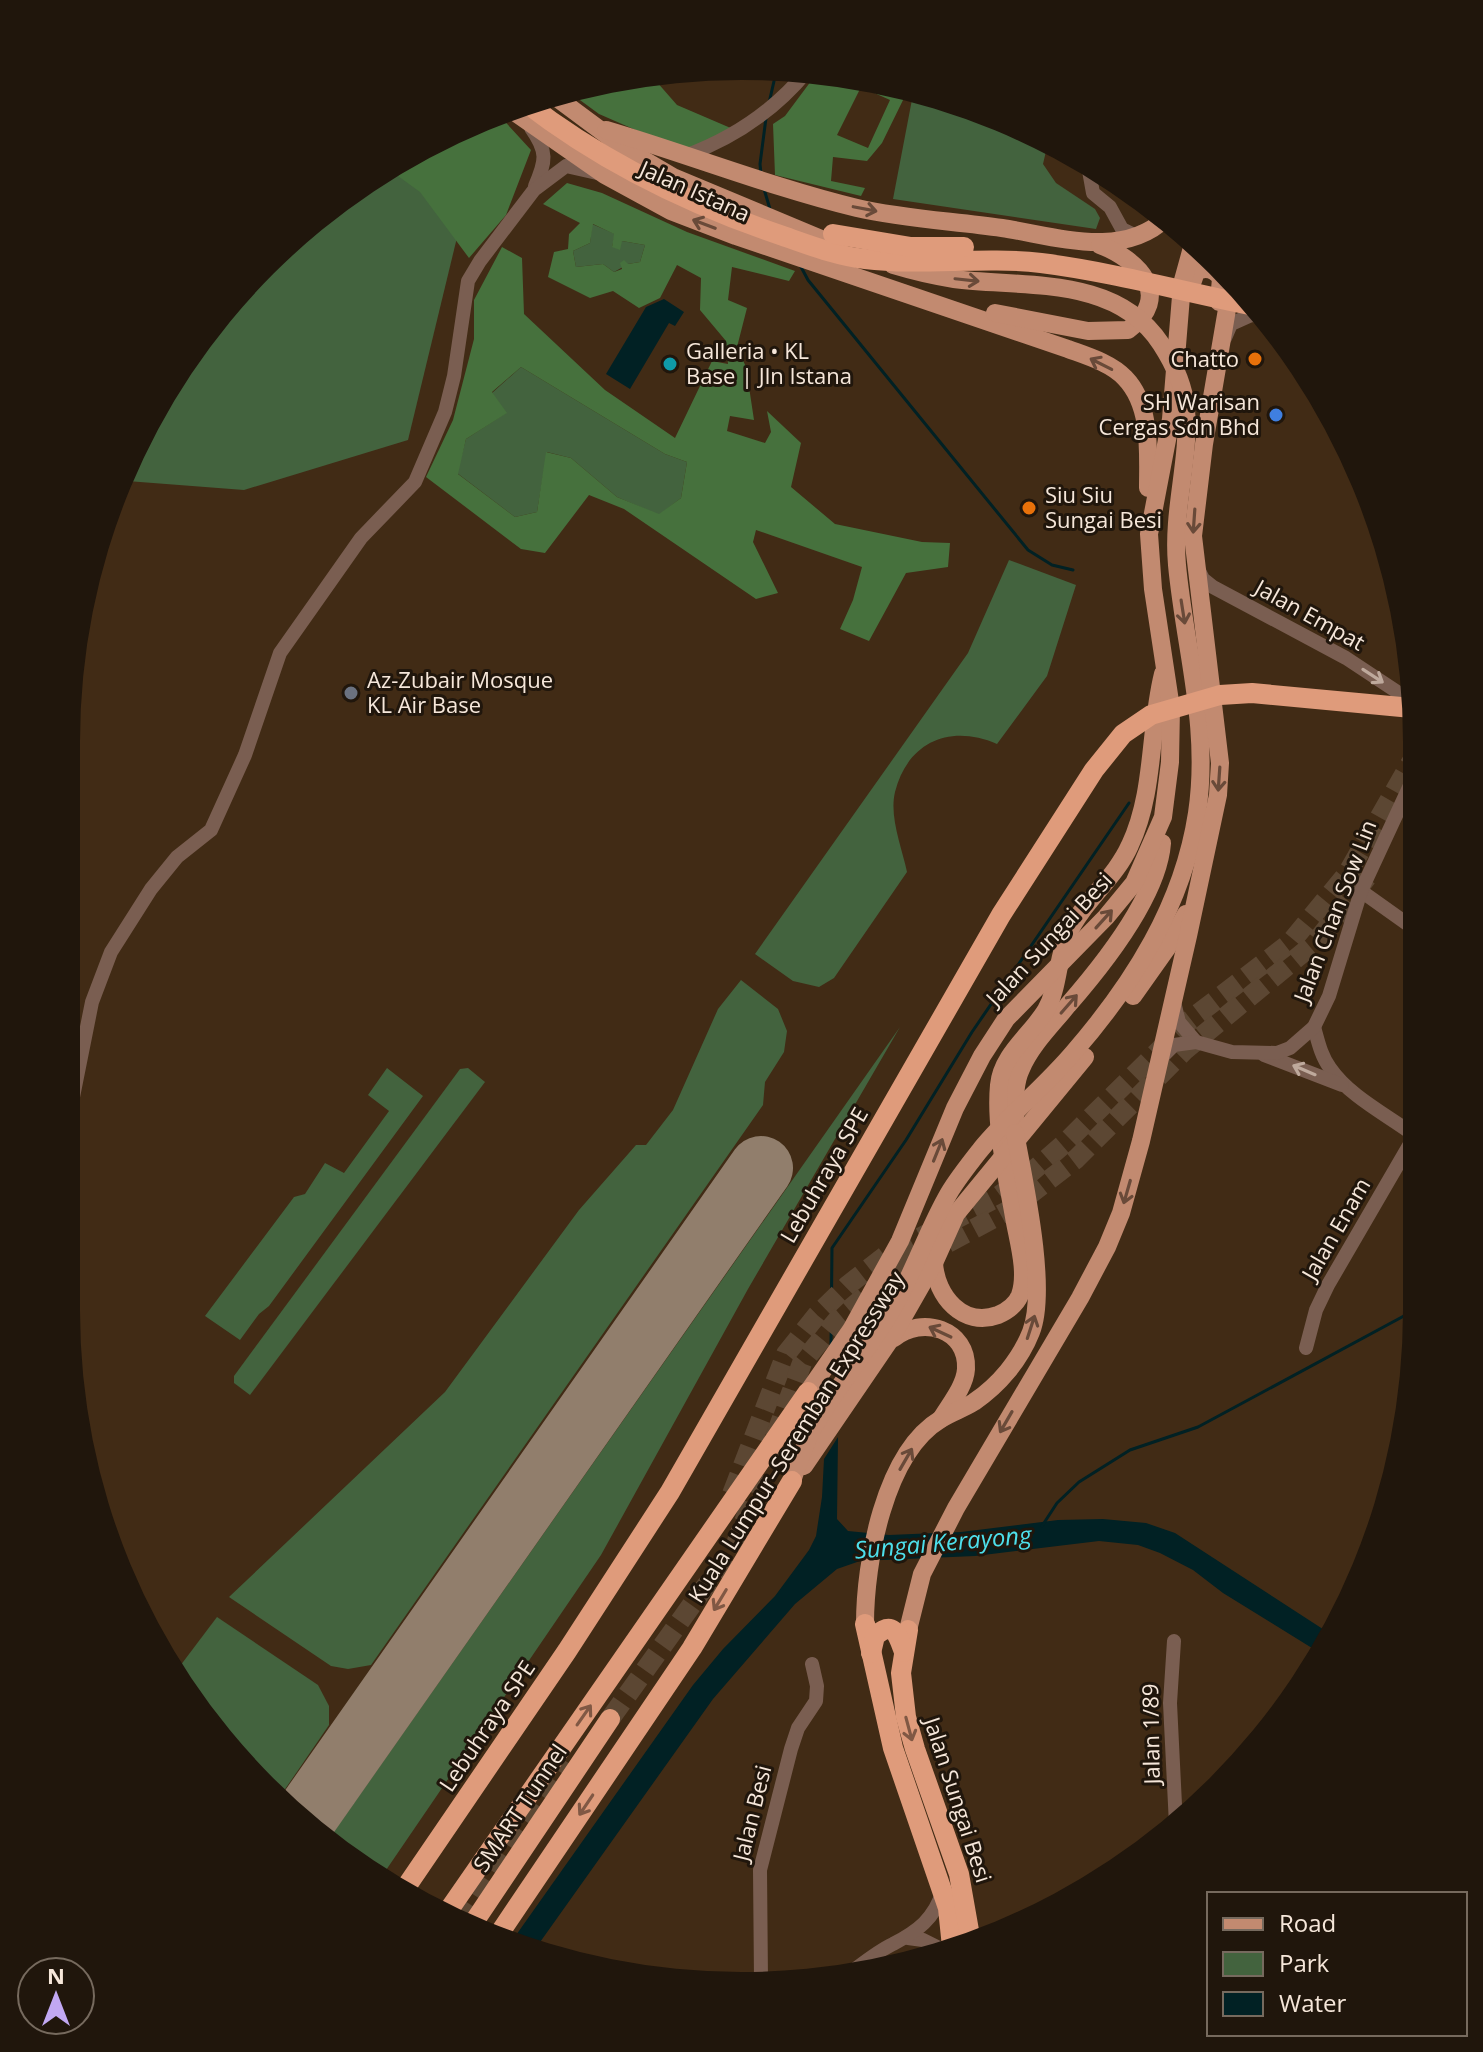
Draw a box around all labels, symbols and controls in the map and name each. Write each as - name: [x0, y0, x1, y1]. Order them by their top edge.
- street label: Jalan Istana: [634, 152, 755, 228]
- one-way arrow: [852, 202, 878, 217]
- one-way arrow: [692, 215, 717, 230]
- one-way arrow: [953, 272, 980, 287]
- place label: Galleria • KL Base | Jln Istana: [686, 335, 852, 390]
- place label: Chatto: [1171, 343, 1239, 373]
- marker: Chatto: [1246, 350, 1264, 368]
- marker: Galleria • KL Base | Jln Istana: [661, 355, 679, 373]
- one-way arrow: [1089, 355, 1113, 371]
- place label: SH Warisan Cergas Sdn Bhd: [1099, 386, 1260, 441]
- marker: SH Warisan Cergas Sdn Bhd: [1267, 406, 1285, 424]
- place label: Siu Siu Sungai Besi: [1045, 479, 1162, 534]
- marker: Siu Siu Sungai Besi: [1020, 499, 1038, 517]
- one-way arrow: [1186, 507, 1201, 534]
- street label: Jalan Empat: [1248, 571, 1371, 657]
- one-way arrow: [1176, 599, 1191, 624]
- place label: Az-Zubair Mosque KL Air Base: [367, 664, 553, 719]
- one-way arrow: [1362, 668, 1384, 685]
- marker: Az-Zubair Mosque KL Air Base: [342, 684, 360, 702]
- one-way arrow: [1211, 765, 1226, 792]
- street label: Jalan Chan Sow Lin: [1285, 815, 1383, 1008]
- street label: Jalan Sungai Besi: [977, 865, 1118, 1013]
- one-way arrow: [1094, 909, 1113, 929]
- one-way arrow: [1060, 995, 1078, 1015]
- one-way arrow: [1293, 1061, 1317, 1076]
- street label: Lebuhraya SPE: [772, 1101, 874, 1248]
- one-way arrow: [931, 1138, 946, 1163]
- street label: Jalan Enam: [1293, 1172, 1376, 1287]
- one-way arrow: [1119, 1179, 1134, 1205]
- street label: Kuala Lumpur–Seremban Expressway: [680, 1264, 911, 1608]
- one-way arrow: [1025, 1314, 1040, 1339]
- one-way arrow: [928, 1323, 952, 1338]
- one-way arrow: [998, 1409, 1013, 1433]
- one-way arrow: [899, 1448, 914, 1472]
- water label: Sungai Kerayong: [853, 1517, 1034, 1566]
- one-way arrow: [712, 1588, 728, 1611]
- street label: Lebuhraya SPE: [431, 1654, 541, 1797]
- street label: Jalan 1/89: [1134, 1683, 1166, 1787]
- one-way arrow: [576, 1704, 592, 1726]
- street label: Jalan Sungai Besi: [917, 1711, 1000, 1886]
- one-way arrow: [903, 1716, 918, 1742]
- street label: SMART Tunnel: [465, 1738, 573, 1877]
- street label: Jalan Besi: [724, 1762, 777, 1866]
- one-way arrow: [577, 1794, 594, 1816]
- legend: [1207, 1892, 1467, 2036]
- text: Road: [1279, 1906, 1336, 1939]
- text: Park: [1279, 1946, 1330, 1979]
- north arrow: [16, 1956, 96, 2036]
- text: N: [47, 1960, 65, 1990]
- text: Water: [1279, 1986, 1347, 2019]

